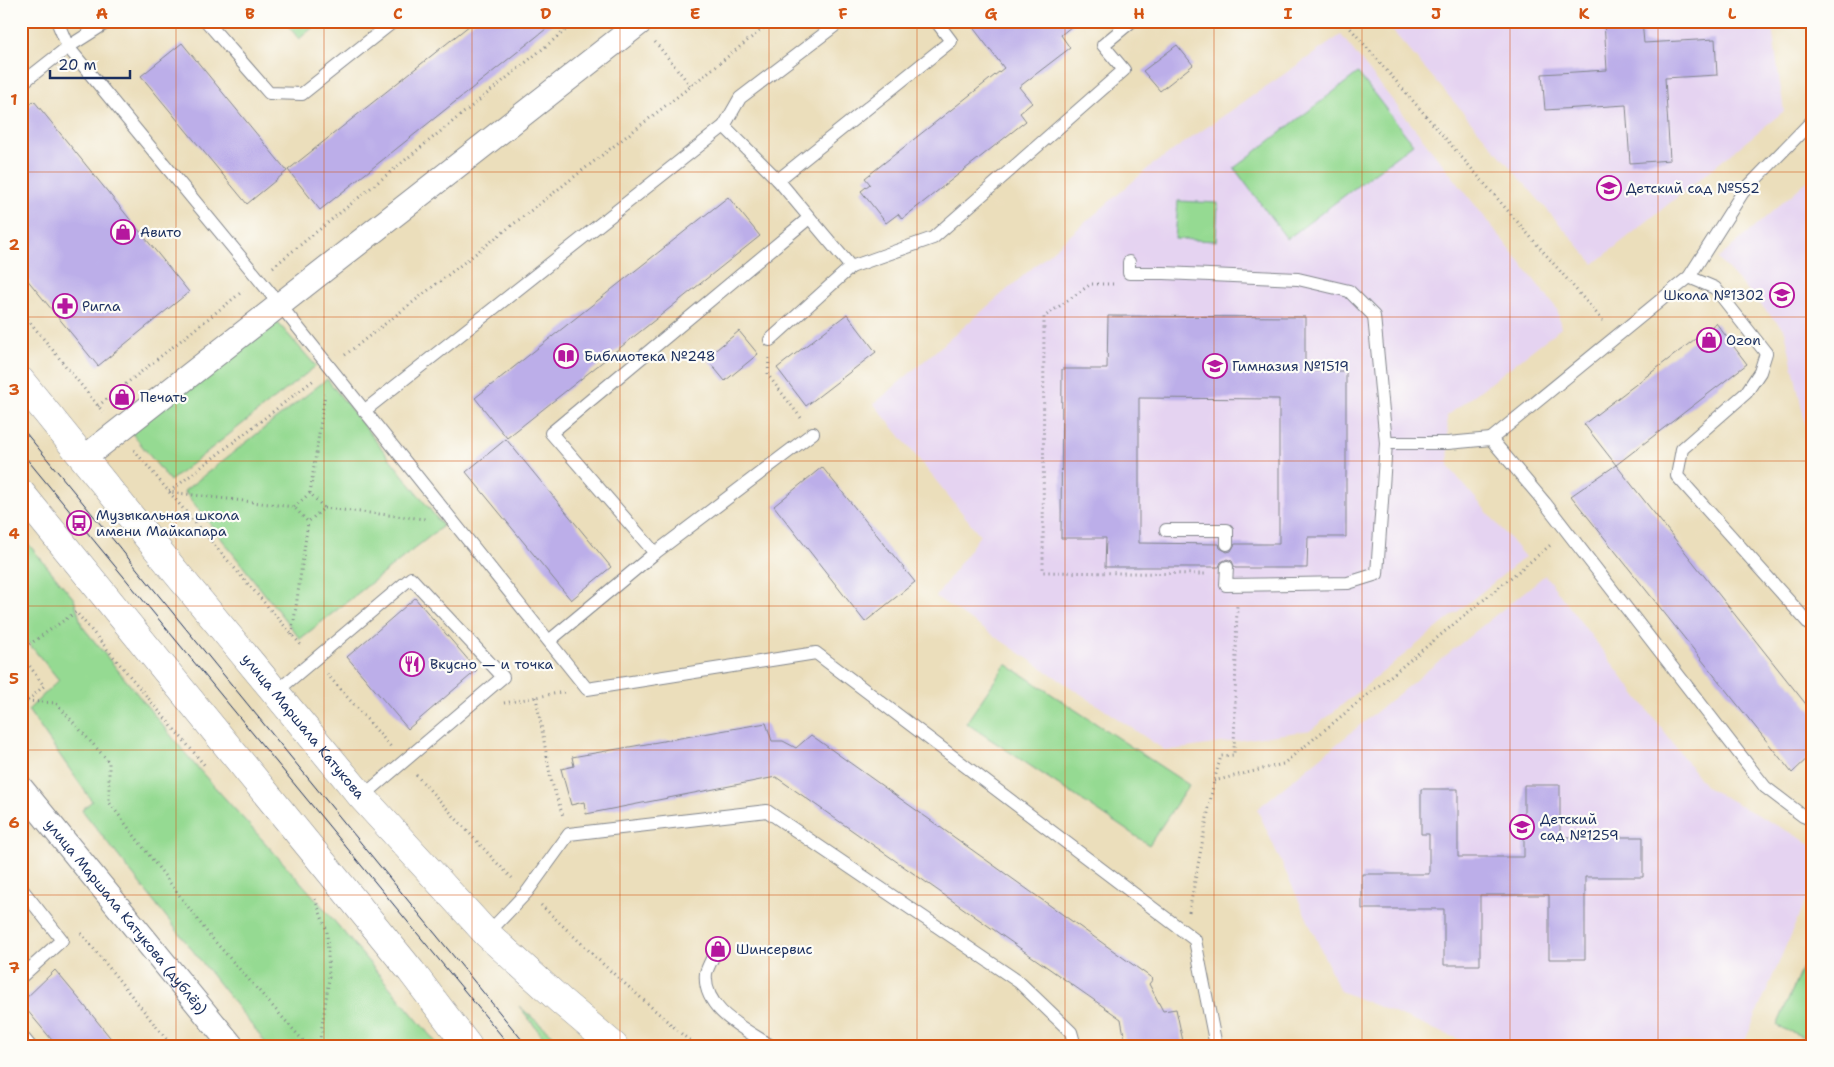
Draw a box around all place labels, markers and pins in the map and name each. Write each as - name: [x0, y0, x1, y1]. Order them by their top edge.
- school or university icon: Детский сад №552: [1596, 175, 1622, 201]
- place label: Детский сад №552: [1626, 179, 1760, 197]
- shop icon: Авито: [110, 219, 136, 245]
- place label: Авито: [140, 223, 181, 241]
- school or university icon: Школа №1302: [1769, 282, 1795, 308]
- place label: Школа №1302: [1663, 286, 1764, 304]
- pharmacy icon: Ригла: [52, 293, 78, 319]
- place label: Ригла: [82, 297, 121, 315]
- shop icon: Ozon: [1696, 327, 1722, 353]
- place label: Ozon: [1726, 331, 1761, 349]
- library icon: Библиотека №248: [553, 343, 579, 369]
- place label: Библиотека №248: [584, 347, 716, 365]
- school or university icon: Гимназия №1519: [1202, 353, 1228, 379]
- place label: Гимназия №1519: [1232, 357, 1349, 375]
- shop icon: Печать: [109, 384, 135, 410]
- place label: Печать: [140, 388, 187, 406]
- place label: Музыкальная школа имени Майкапара: [96, 506, 240, 540]
- bus stop icon: Музыкальная школа имени Майкапара: [66, 510, 92, 536]
- restaurant icon: Вкусно — и точка: [399, 651, 425, 677]
- place label: Вкусно — и точка: [430, 655, 553, 673]
- place label: Детский сад №1259: [1540, 810, 1619, 844]
- school or university icon: Детский сад №1259: [1509, 814, 1535, 840]
- shop icon: Шинсервис: [705, 936, 731, 962]
- place label: Шинсервис: [736, 940, 813, 958]

